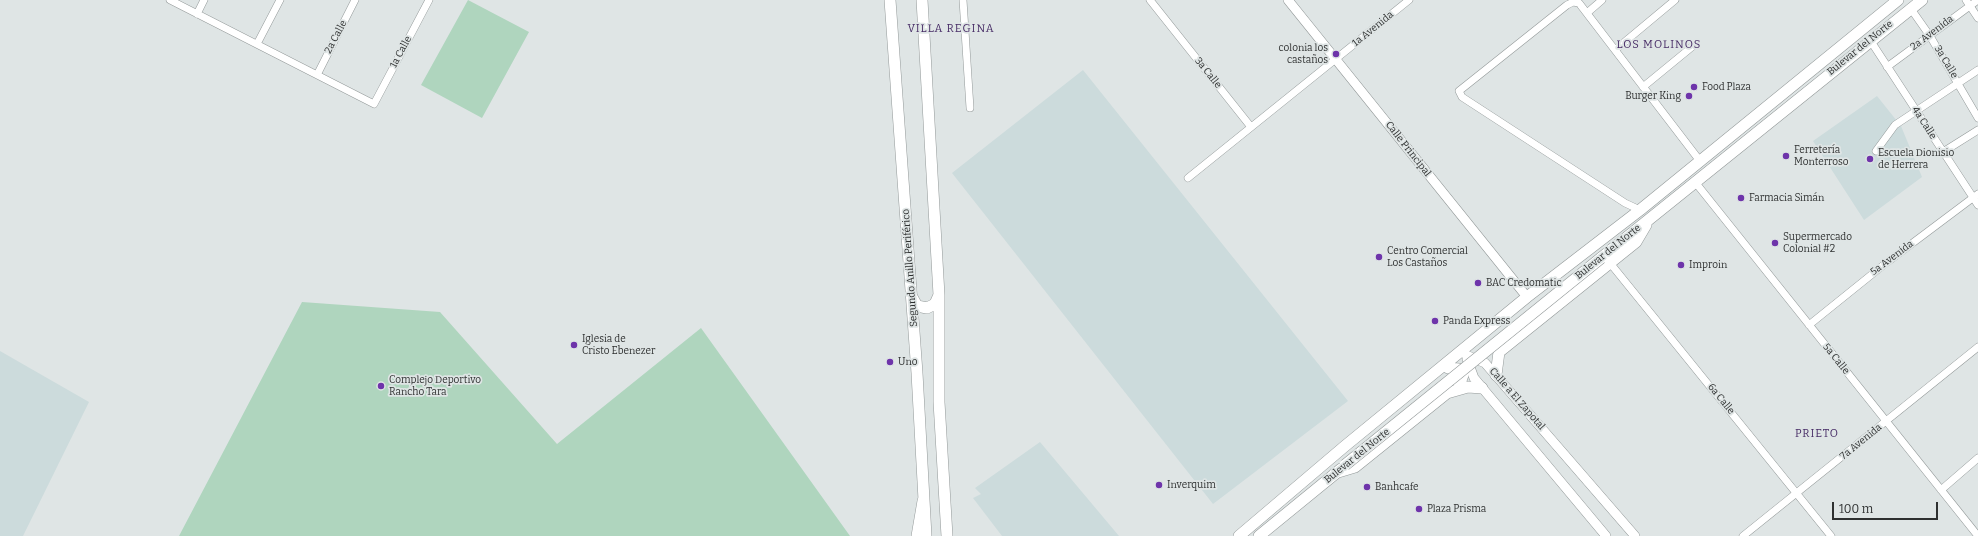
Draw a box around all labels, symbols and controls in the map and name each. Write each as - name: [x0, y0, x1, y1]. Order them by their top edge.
- street label: 1a Avenida: [1350, 9, 1396, 49]
- street label: 2a Avenida: [1908, 13, 1956, 53]
- street label: 2a Calle: [322, 18, 350, 56]
- street label: Bulevar del Norte: [1825, 18, 1895, 78]
- district label: VILLA REGINA: [907, 22, 995, 36]
- street label: 1a Calle: [388, 34, 414, 70]
- district label: LOS MOLINOS: [1617, 38, 1701, 52]
- place label: colonia los castaños: [1279, 42, 1328, 66]
- street label: 3a Calle: [1932, 44, 1960, 80]
- marker: colonia los castaños: [1331, 49, 1341, 59]
- street label: 3a Calle: [1192, 55, 1224, 91]
- place label: Food Plaza: [1702, 81, 1751, 93]
- marker: Food Plaza: [1689, 82, 1699, 92]
- place label: Burger King: [1625, 90, 1681, 102]
- marker: Burger King: [1684, 91, 1694, 101]
- street label: 4a Calle: [1909, 105, 1939, 141]
- street label: Calle Principal: [1383, 119, 1433, 179]
- place label: Ferretería Monterroso: [1794, 144, 1849, 168]
- place label: Escuela Dionisio de Herrera: [1878, 147, 1954, 170]
- marker: Ferretería Monterroso: [1781, 151, 1791, 161]
- marker: Escuela Dionisio de Herrera: [1865, 154, 1875, 164]
- place label: Farmacia Simán: [1749, 192, 1824, 204]
- marker: Farmacia Simán: [1736, 193, 1746, 203]
- street label: Segundo Anillo Periférico: [900, 209, 920, 327]
- street label: Bulevar del Norte: [1573, 222, 1643, 282]
- place label: Supermercado Colonial #2: [1783, 231, 1852, 254]
- marker: Supermercado Colonial #2: [1770, 238, 1780, 248]
- street label: 5a Avenida: [1868, 238, 1916, 278]
- place label: Centro Comercial Los Castaños: [1387, 245, 1468, 268]
- marker: Centro Comercial Los Castaños: [1374, 252, 1384, 262]
- place label: Improin: [1689, 259, 1727, 271]
- marker: Improin: [1676, 260, 1686, 270]
- place label: BAC Credomatic: [1486, 277, 1562, 289]
- marker: BAC Credomatic: [1473, 278, 1483, 288]
- place label: Panda Express: [1443, 315, 1510, 327]
- marker: Panda Express: [1430, 316, 1440, 326]
- place label: Iglesia de Cristo Ebenezer: [582, 333, 655, 356]
- marker: Iglesia de Cristo Ebenezer: [569, 340, 579, 350]
- street label: 5a Calle: [1820, 341, 1852, 377]
- place label: Uno: [898, 356, 918, 368]
- marker: Uno: [885, 357, 895, 367]
- street label: Calle a El Zapotal: [1487, 365, 1547, 433]
- place label: Complejo Deportivo Rancho Tara: [389, 374, 481, 398]
- marker: Complejo Deportivo Rancho Tara: [376, 381, 386, 391]
- street label: 6a Calle: [1705, 381, 1737, 417]
- street label: 7a Avenida: [1838, 422, 1884, 462]
- street label: Bulevar del Norte: [1322, 426, 1392, 486]
- district label: PRIETO: [1795, 427, 1839, 441]
- place label: Inverquim: [1167, 479, 1216, 491]
- marker: Inverquim: [1154, 480, 1164, 490]
- place label: Banhcafe: [1375, 481, 1419, 493]
- marker: Banhcafe: [1362, 482, 1372, 492]
- scale bar: [1834, 494, 1940, 520]
- text: 100 m: [1839, 502, 1873, 516]
- place label: Plaza Prisma: [1427, 503, 1486, 515]
- marker: Plaza Prisma: [1414, 504, 1424, 514]

